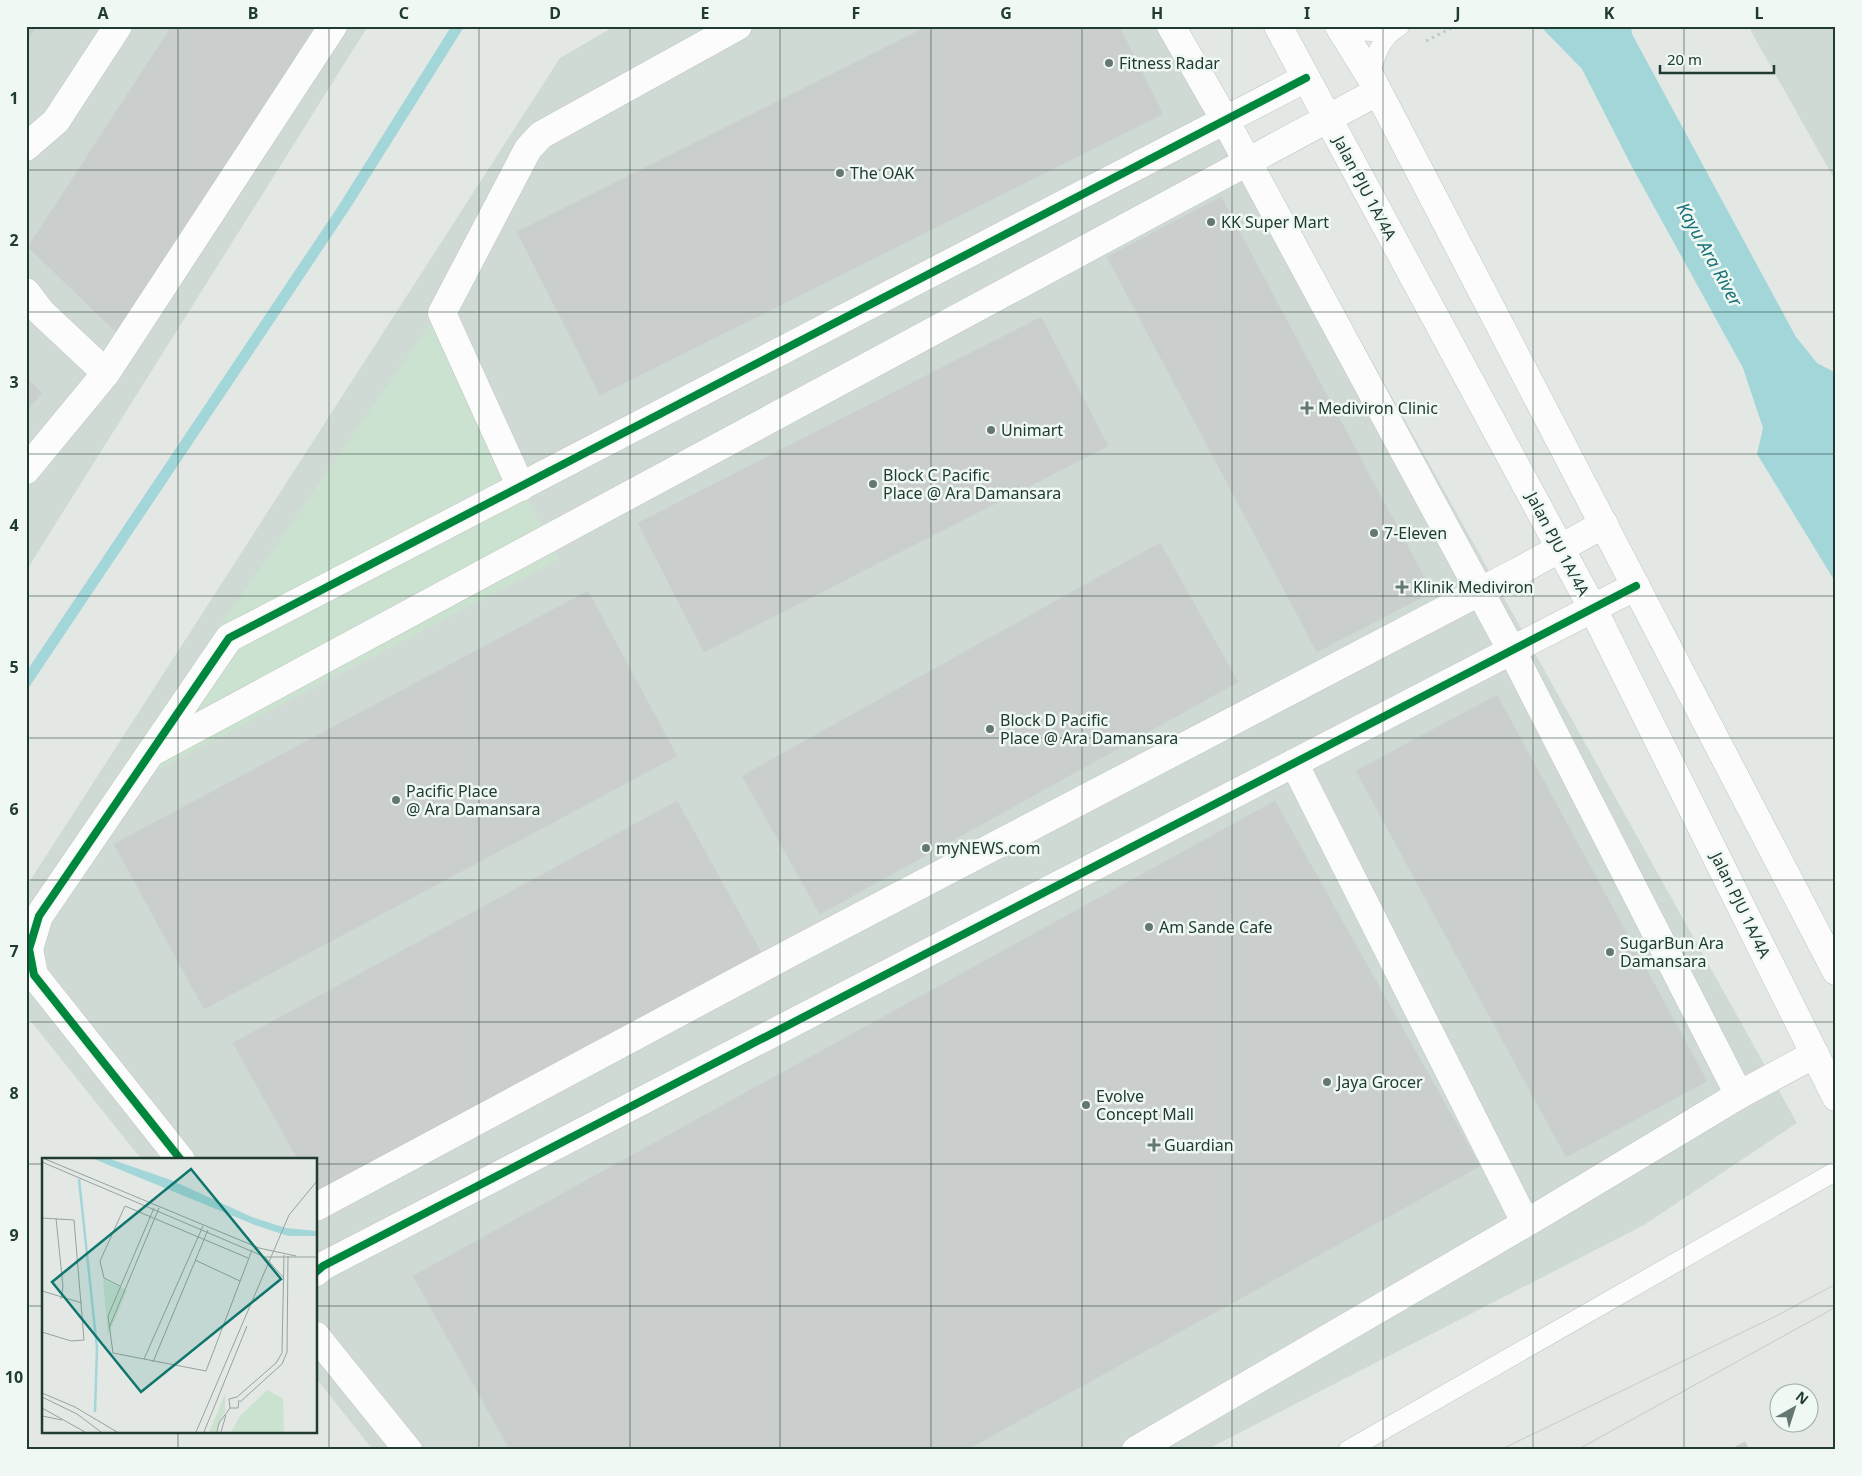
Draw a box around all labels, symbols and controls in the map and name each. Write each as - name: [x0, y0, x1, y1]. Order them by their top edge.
- text: A: [97, 2, 109, 24]
- text: B: [248, 2, 258, 24]
- text: C: [399, 2, 409, 24]
- text: D: [549, 2, 561, 24]
- text: E: [701, 2, 710, 24]
- text: F: [852, 2, 860, 24]
- text: G: [1000, 2, 1012, 24]
- text: H: [1151, 2, 1163, 24]
- text: I: [1304, 2, 1310, 24]
- text: J: [1453, 2, 1461, 24]
- text: K: [1604, 2, 1615, 24]
- text: L: [1755, 2, 1764, 24]
- scale bar: [1660, 42, 1773, 74]
- text: 20 m: [1667, 49, 1702, 69]
- place label: Fitness Radar: [1119, 52, 1220, 74]
- marker: Fitness Radar: [1103, 57, 1115, 69]
- text: 1: [9, 87, 19, 109]
- street label: Jalan PJU 1A/4A: [1327, 130, 1402, 245]
- place label: The OAK: [850, 162, 914, 184]
- marker: The OAK: [834, 167, 846, 179]
- water label: Kayu Ara River: [1672, 198, 1749, 311]
- place label: KK Super Mart: [1221, 211, 1329, 233]
- marker: KK Super Mart: [1205, 216, 1217, 228]
- text: 2: [9, 229, 19, 251]
- text: 3: [9, 371, 19, 393]
- place label: Mediviron Clinic: [1318, 397, 1438, 419]
- marker: Mediviron Clinic: [1300, 401, 1314, 415]
- place label: Unimart: [1001, 419, 1063, 441]
- marker: Unimart: [985, 424, 997, 436]
- place label: Block C Pacific Place @ Ara Damansara: [883, 464, 1061, 504]
- marker: Block C Pacific Place @ Ara Damansara: [867, 478, 879, 490]
- street label: Jalan PJU 1A/4A: [1520, 486, 1595, 601]
- text: 4: [9, 514, 19, 536]
- place label: 7-Eleven: [1384, 522, 1447, 544]
- marker: 7-Eleven: [1368, 527, 1380, 539]
- place label: Klinik Mediviron: [1413, 576, 1534, 598]
- marker: Klinik Mediviron: [1395, 580, 1409, 594]
- text: 5: [9, 656, 19, 678]
- place label: Block D Pacific Place @ Ara Damansara: [1000, 709, 1178, 749]
- marker: Block D Pacific Place @ Ara Damansara: [984, 723, 996, 735]
- place label: Pacific Place @ Ara Damansara: [406, 780, 541, 820]
- marker: Pacific Place @ Ara Damansara: [390, 794, 402, 806]
- text: 6: [9, 798, 19, 820]
- place label: myNEWS.com: [936, 837, 1040, 859]
- marker: myNEWS.com: [920, 842, 932, 854]
- street label: Jalan PJU 1A/4A: [1705, 847, 1776, 962]
- place label: Am Sande Cafe: [1159, 916, 1273, 938]
- marker: Am Sande Cafe: [1143, 921, 1155, 933]
- place label: SugarBun Ara Damansara: [1620, 932, 1724, 972]
- text: 7: [9, 940, 19, 962]
- marker: SugarBun Ara Damansara: [1604, 946, 1616, 958]
- place label: Jaya Grocer: [1335, 1071, 1423, 1093]
- marker: Jaya Grocer: [1321, 1076, 1333, 1088]
- text: 8: [9, 1082, 19, 1104]
- place label: Evolve Concept Mall: [1096, 1085, 1194, 1125]
- marker: Evolve Concept Mall: [1080, 1099, 1092, 1111]
- place label: Guardian: [1164, 1134, 1234, 1156]
- marker: Guardian: [1148, 1139, 1160, 1151]
- inset map: [42, 1158, 318, 1434]
- text: 9: [9, 1224, 19, 1246]
- text: 10: [5, 1366, 23, 1388]
- north arrow: [1770, 1384, 1820, 1434]
- text: N: [1792, 1387, 1813, 1408]

